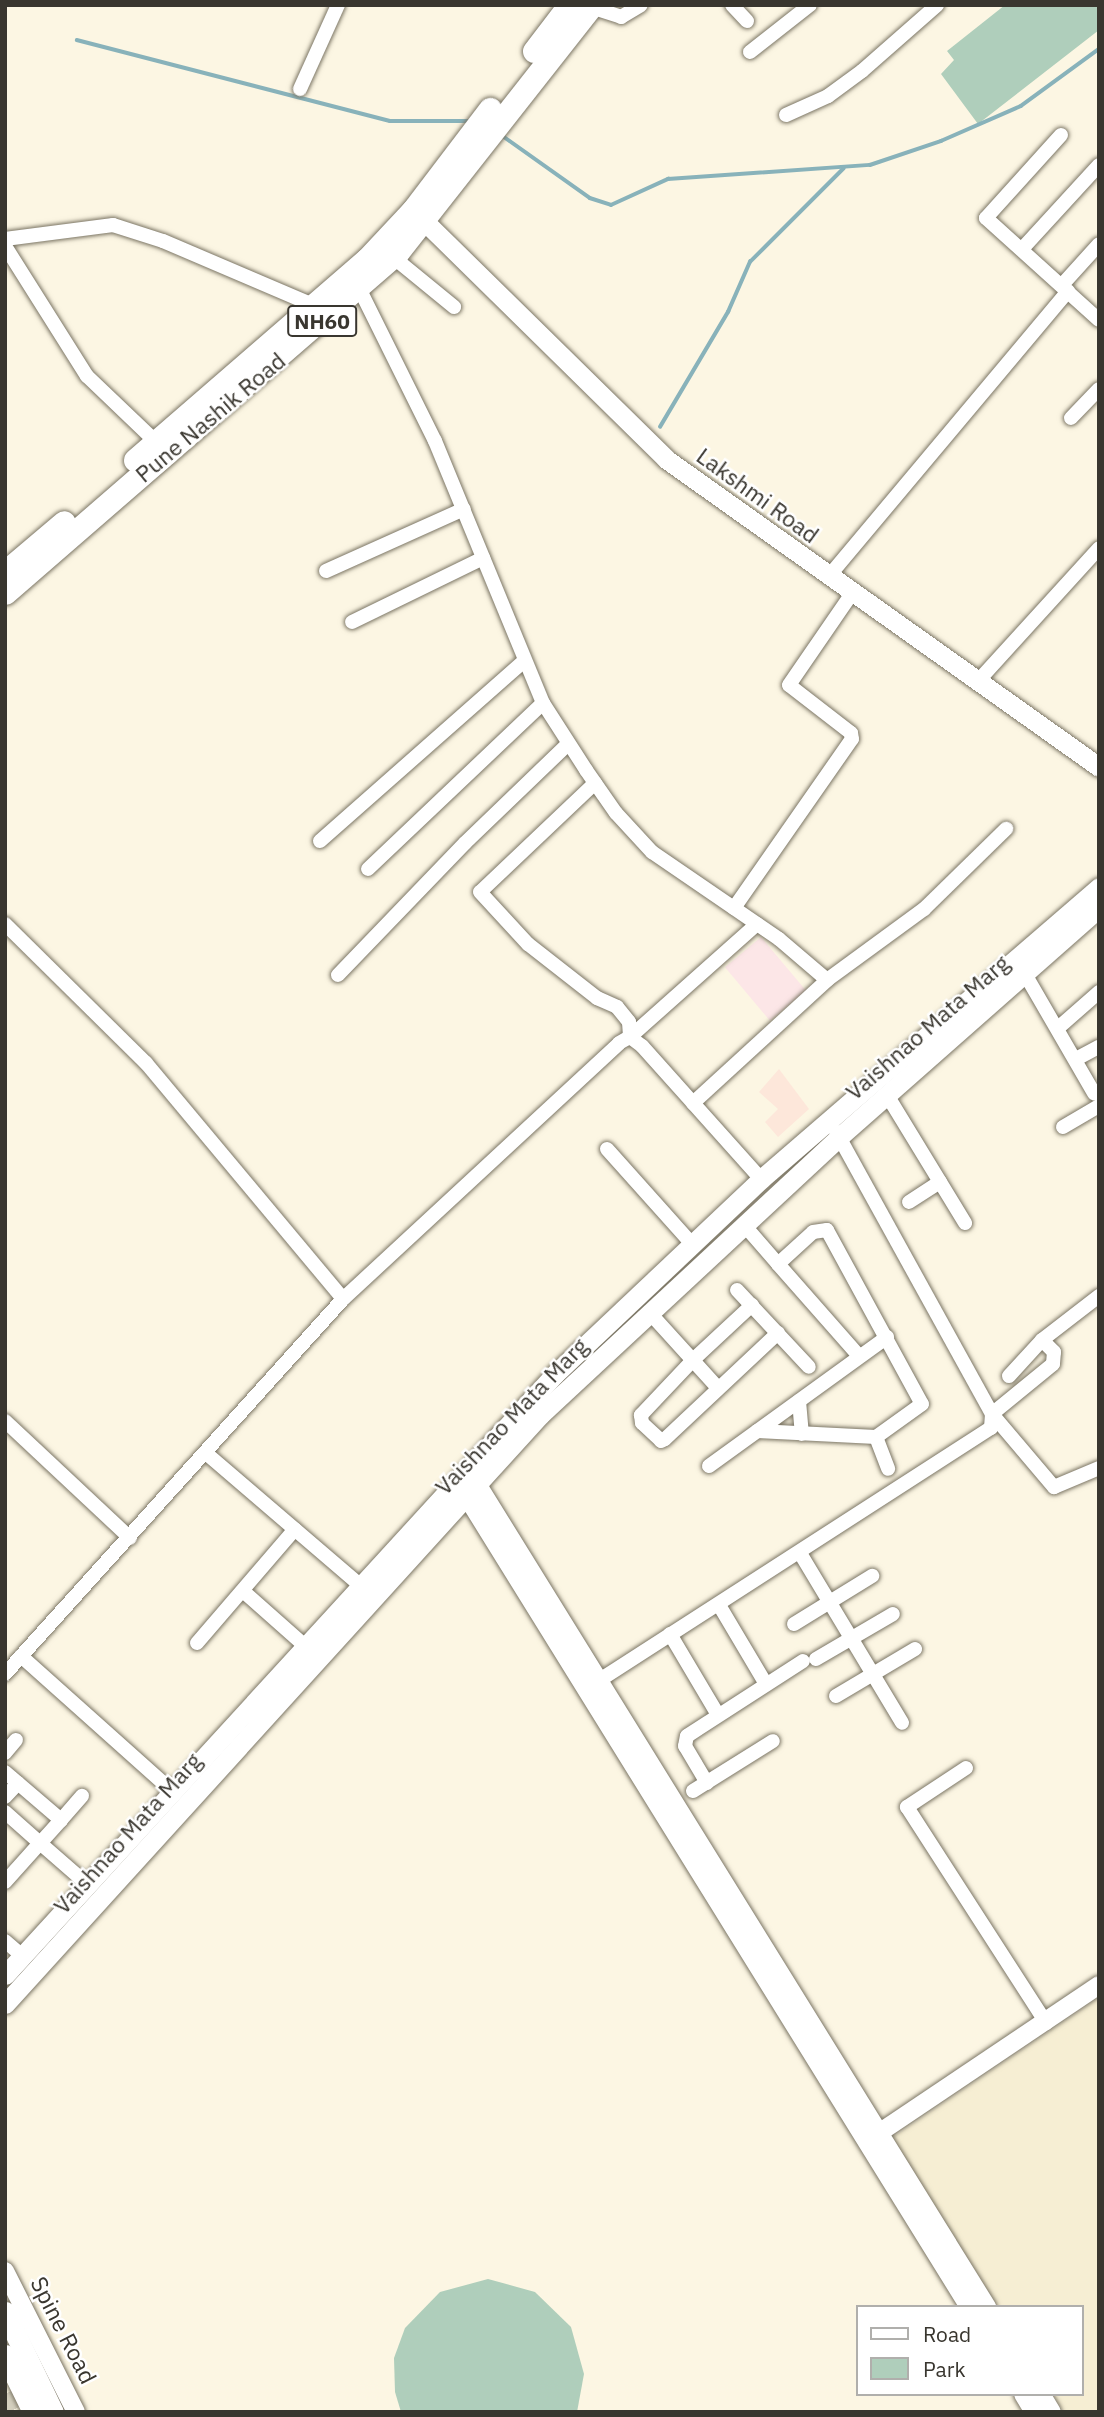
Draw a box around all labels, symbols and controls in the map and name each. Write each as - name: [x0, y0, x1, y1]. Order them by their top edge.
- road number: NH60: [287, 304, 357, 338]
- street label: Pune Nashik Road: [129, 346, 291, 488]
- street label: Lakshmi Road: [692, 441, 824, 549]
- street label: Vaishnao Mata Marg: [840, 949, 1014, 1105]
- street label: Vaishnao Mata Marg: [429, 1332, 593, 1500]
- street label: Vaishnao Mata Marg: [47, 1747, 207, 1919]
- street label: Spine Road: [25, 2272, 103, 2388]
- legend: [856, 2305, 1083, 2396]
- text: Road: [923, 2320, 971, 2348]
- text: Park: [923, 2355, 966, 2383]

